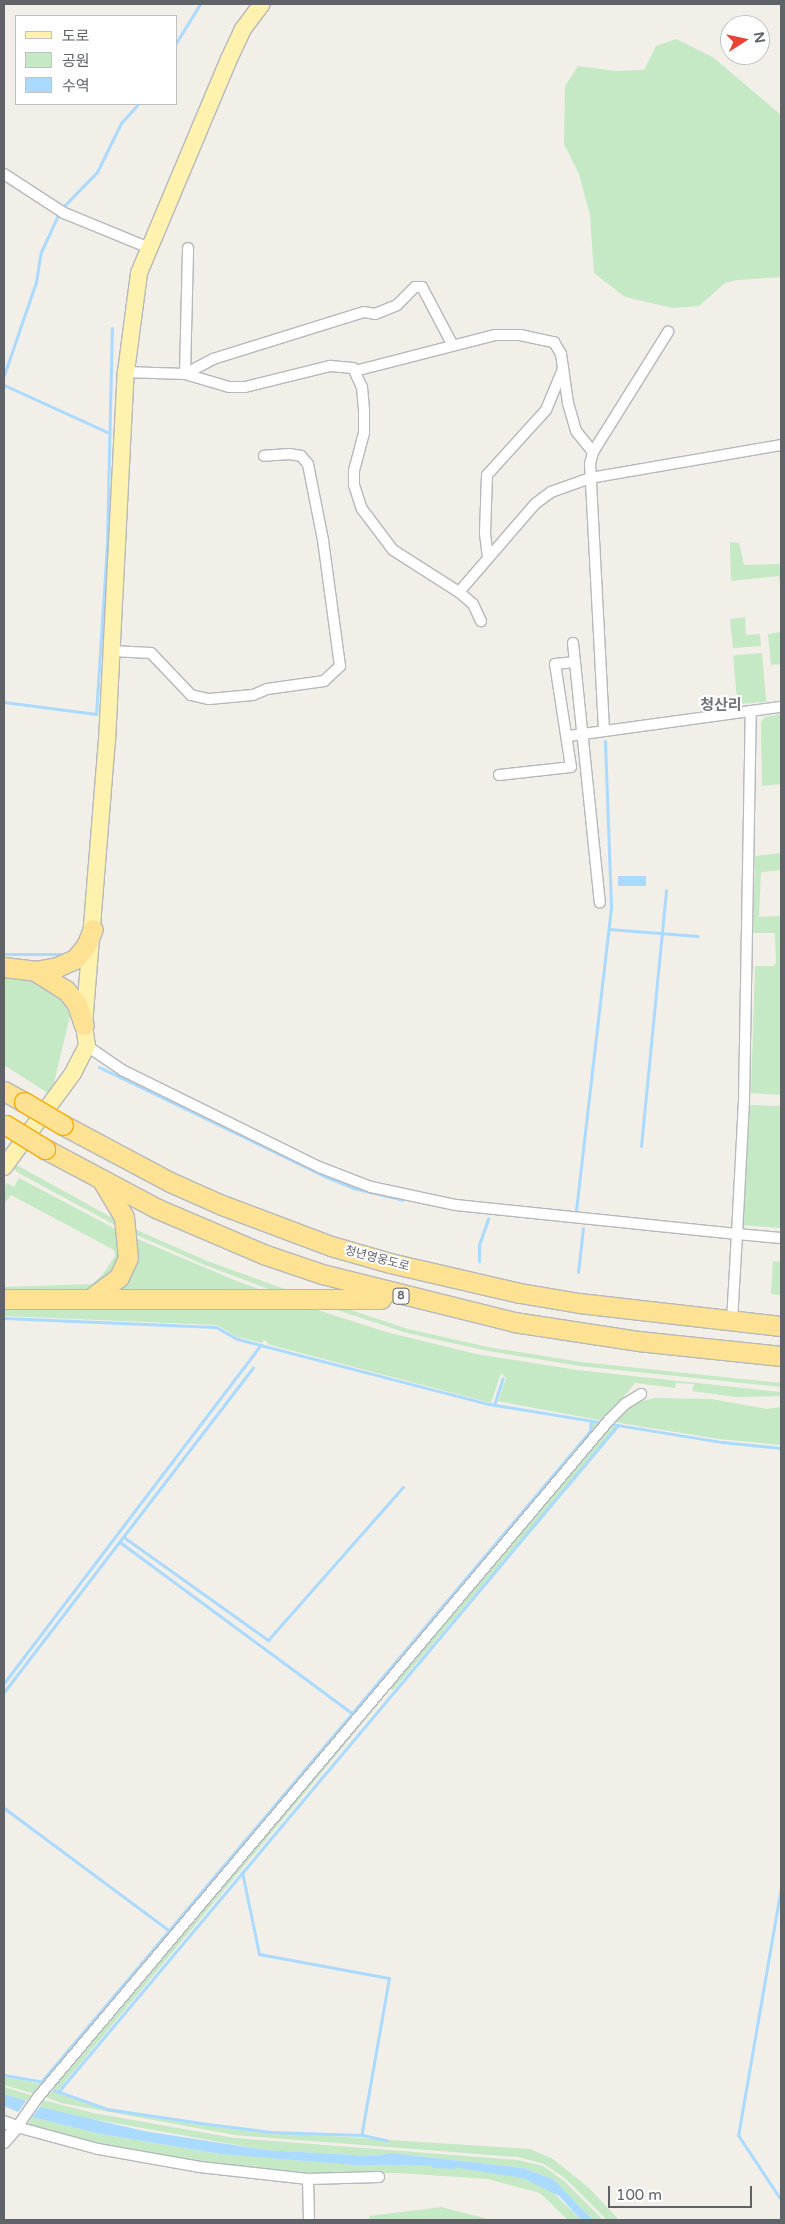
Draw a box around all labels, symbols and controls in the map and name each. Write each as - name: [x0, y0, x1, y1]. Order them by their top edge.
- legend: [15, 15, 178, 105]
- north arrow: [720, 15, 770, 65]
- text: 도로: [62, 27, 90, 45]
- text: N: [750, 30, 769, 44]
- text: 공원: [62, 52, 90, 70]
- text: 수역: [62, 77, 90, 95]
- district label: 청산리: [700, 697, 742, 715]
- street label: 청년영웅도로: [343, 1243, 411, 1275]
- road number: 8: [392, 1288, 410, 1304]
- scale bar: [610, 2176, 754, 2208]
- text: 100 m: [616, 2186, 662, 2204]

